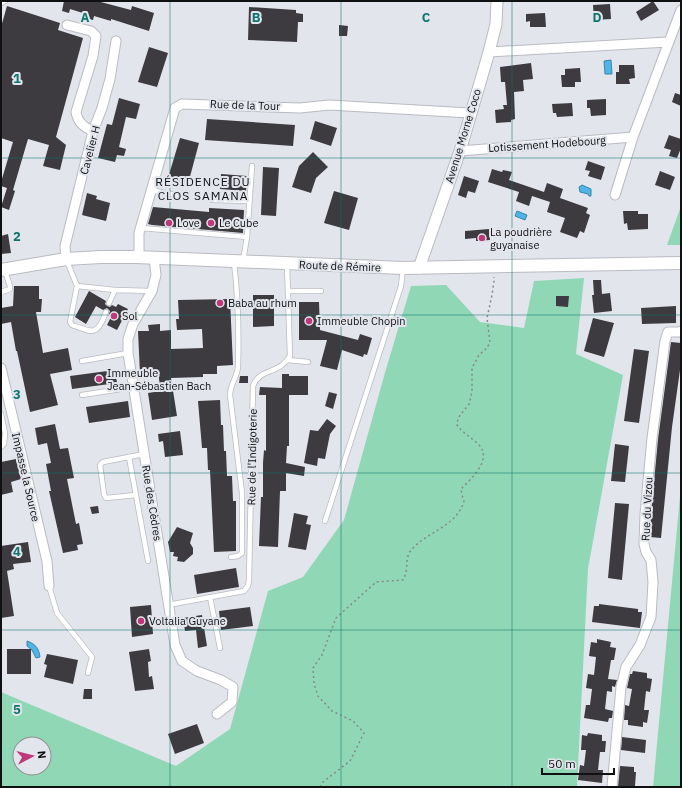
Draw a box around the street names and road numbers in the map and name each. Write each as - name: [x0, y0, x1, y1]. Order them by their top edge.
- street label: Avenue Morne Coco: [442, 87, 484, 185]
- street label: Rue de la Tour: [210, 97, 280, 113]
- street label: Cavelier H: [77, 124, 103, 176]
- street label: Lotissement Hodebourg: [488, 133, 607, 155]
- street label: Route de Rémire: [299, 258, 381, 274]
- street label: Rue de l'Indigoterie: [244, 408, 260, 506]
- street label: Impasse la Source: [9, 431, 43, 523]
- street label: Rue des Cèdres: [139, 464, 165, 542]
- street label: Rue du Vizou: [638, 477, 656, 541]

